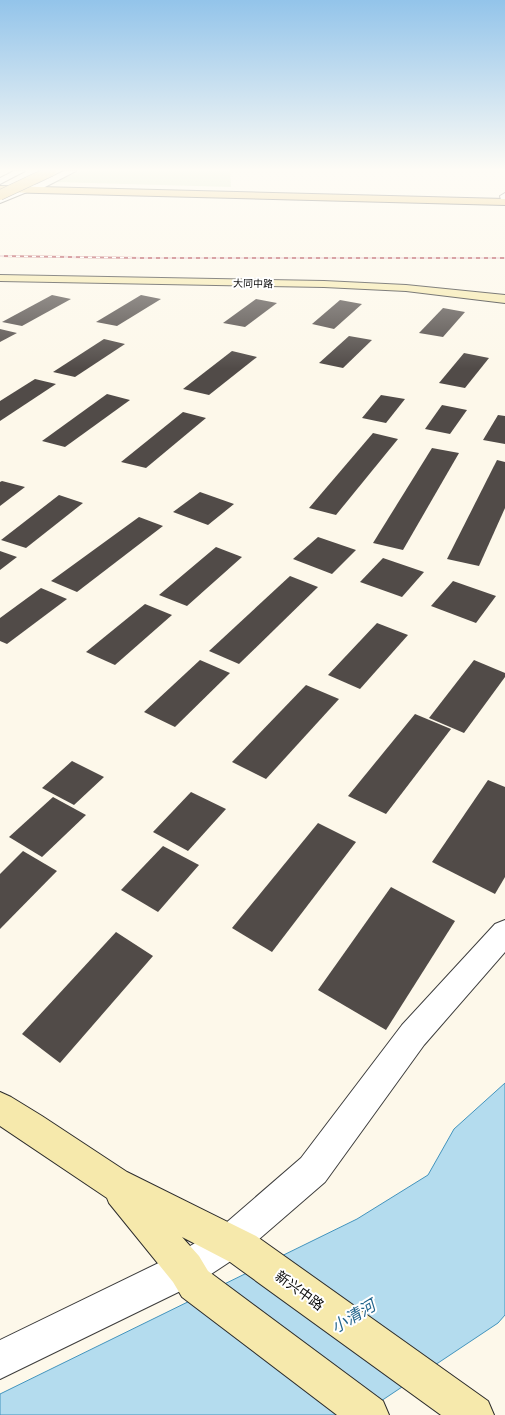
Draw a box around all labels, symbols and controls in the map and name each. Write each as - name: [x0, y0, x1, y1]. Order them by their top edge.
- street label: 大同中路: [233, 276, 273, 290]
- street label: 新兴中路: [272, 1266, 328, 1314]
- water label: 小清河: [327, 1293, 382, 1338]

